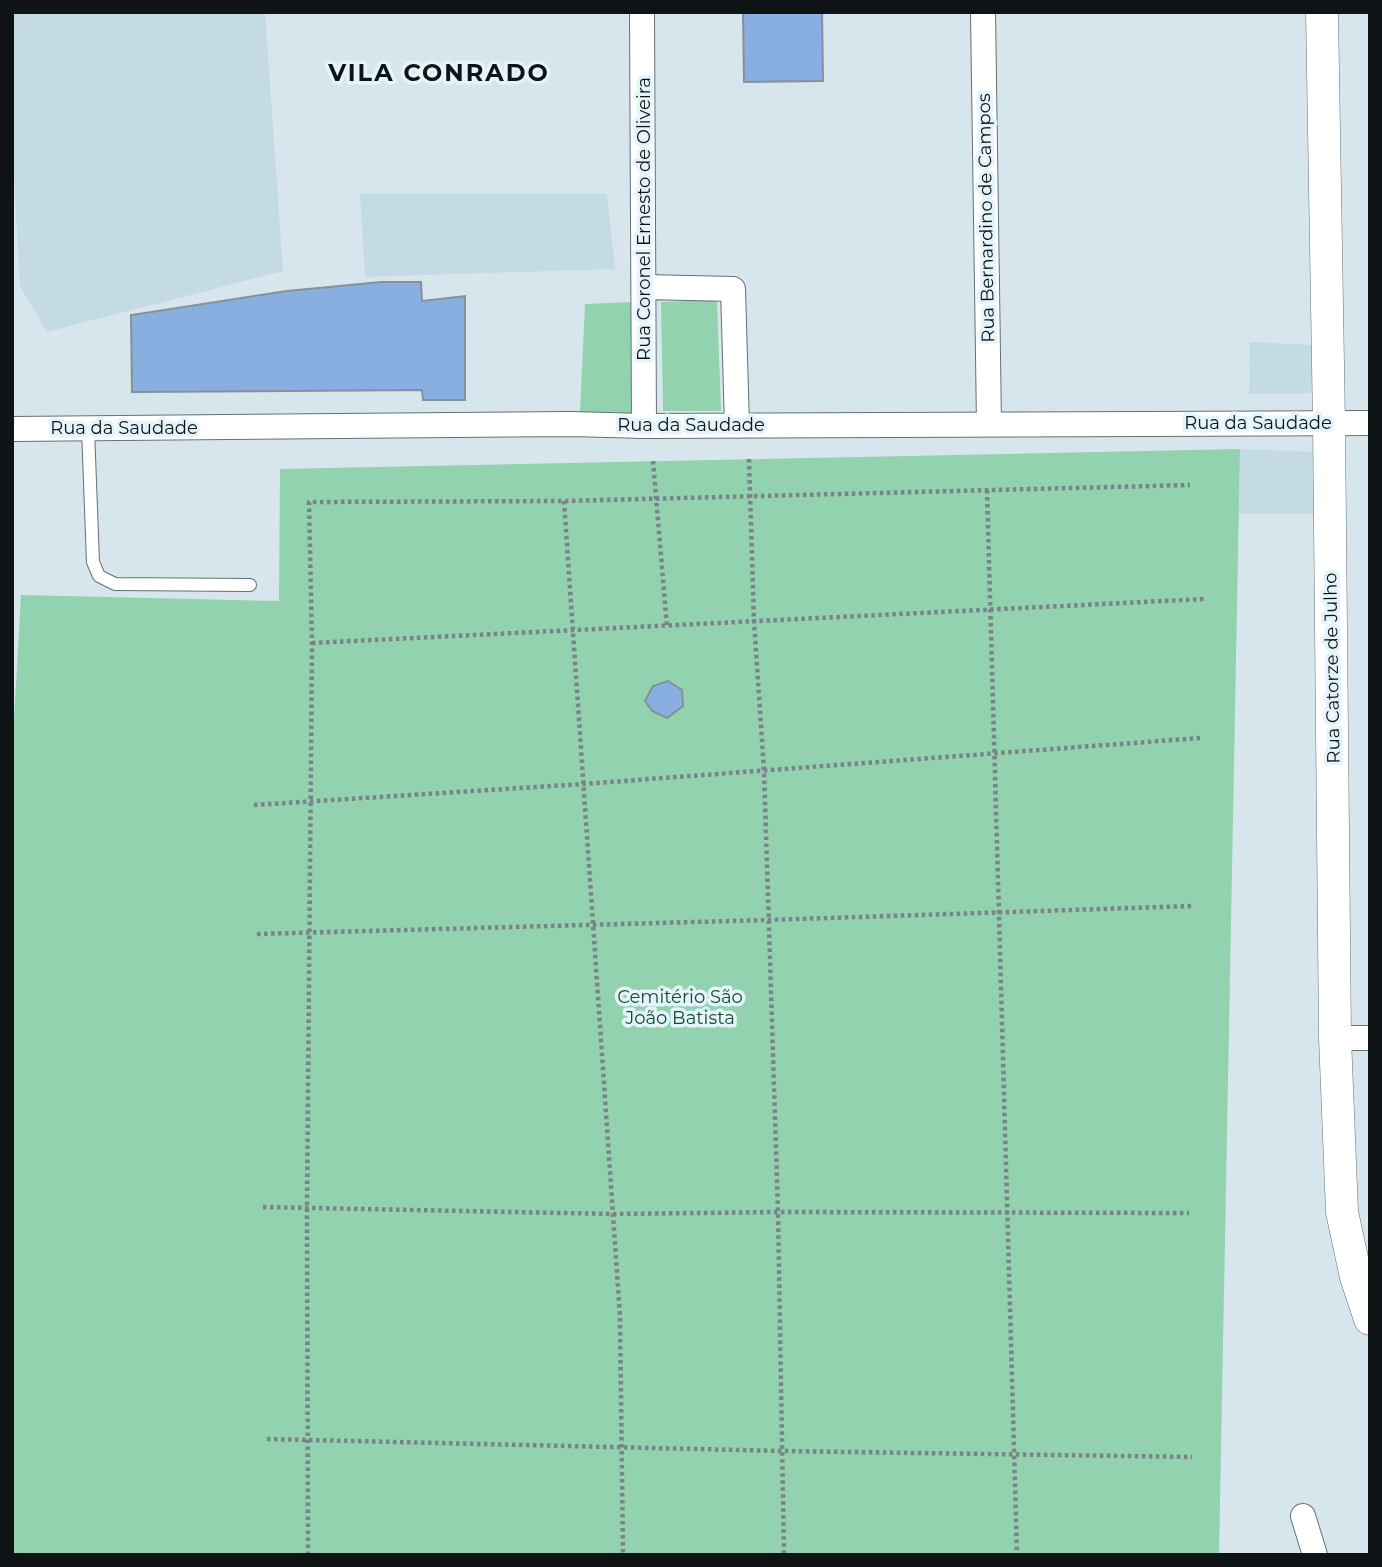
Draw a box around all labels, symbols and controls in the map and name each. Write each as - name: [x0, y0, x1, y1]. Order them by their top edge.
- district label: VILA CONRADO: [327, 58, 550, 87]
- street label: Rua Coronel Ernesto de Oliveira: [633, 77, 655, 361]
- street label: Rua Bernardino de Campos: [973, 93, 999, 343]
- street label: Rua da Saudade: [1184, 412, 1332, 434]
- street label: Rua da Saudade: [617, 414, 765, 436]
- street label: Rua da Saudade: [50, 417, 198, 439]
- street label: Rua Catorze de Julho: [1319, 572, 1345, 764]
- park label: Cemitério São João Batista: [617, 986, 743, 1029]

